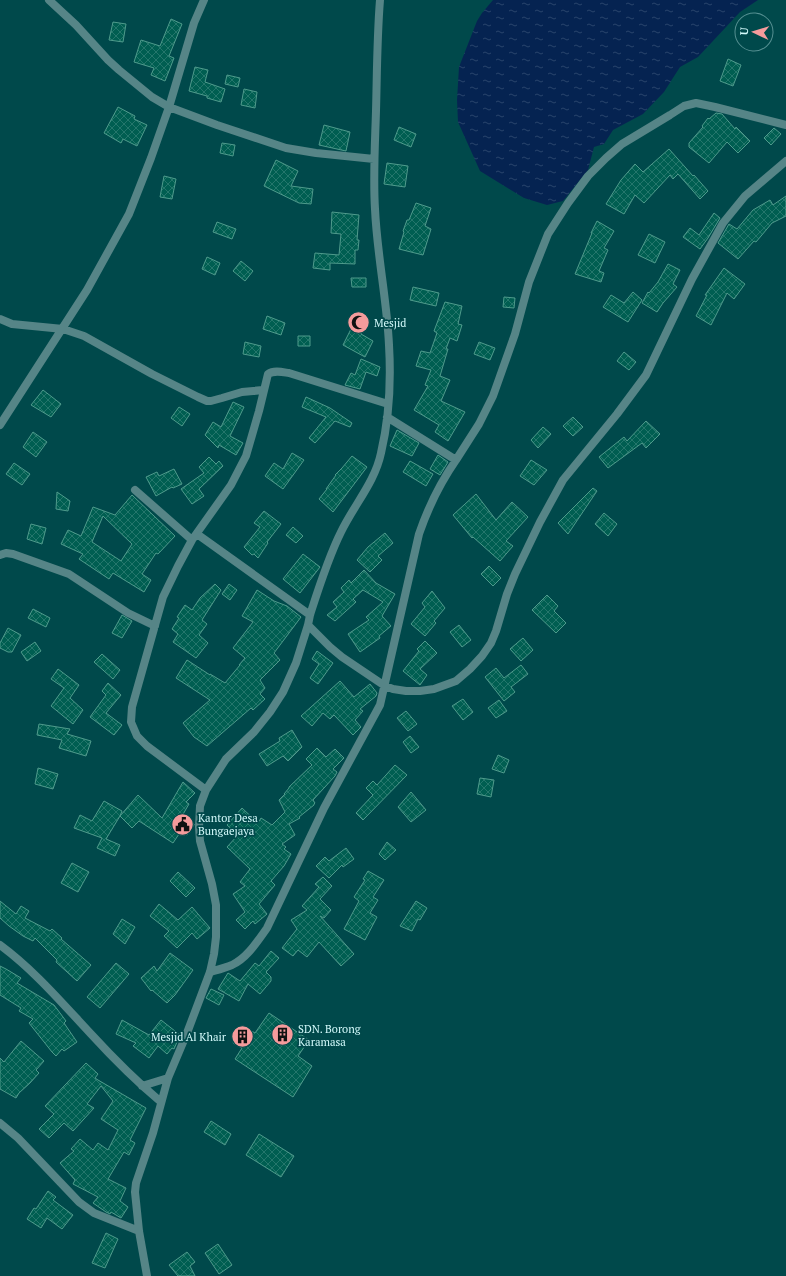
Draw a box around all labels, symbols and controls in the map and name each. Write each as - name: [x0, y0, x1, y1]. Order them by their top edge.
- north arrow: [734, 12, 774, 52]
- text: U: [737, 27, 751, 36]
- mosque icon: Mesjid: [346, 310, 372, 336]
- place label: Mesjid: [374, 316, 406, 330]
- public building icon: Kantor Desa Bungaejaya: [169, 811, 195, 837]
- place label: Kantor Desa Bungaejaya: [198, 811, 258, 838]
- building icon: SDN. Borong Karamasa: [270, 1022, 296, 1048]
- place label: SDN. Borong Karamasa: [298, 1022, 361, 1049]
- building icon: Mesjid Al Khair: [229, 1024, 255, 1050]
- place label: Mesjid Al Khair: [151, 1030, 227, 1044]

